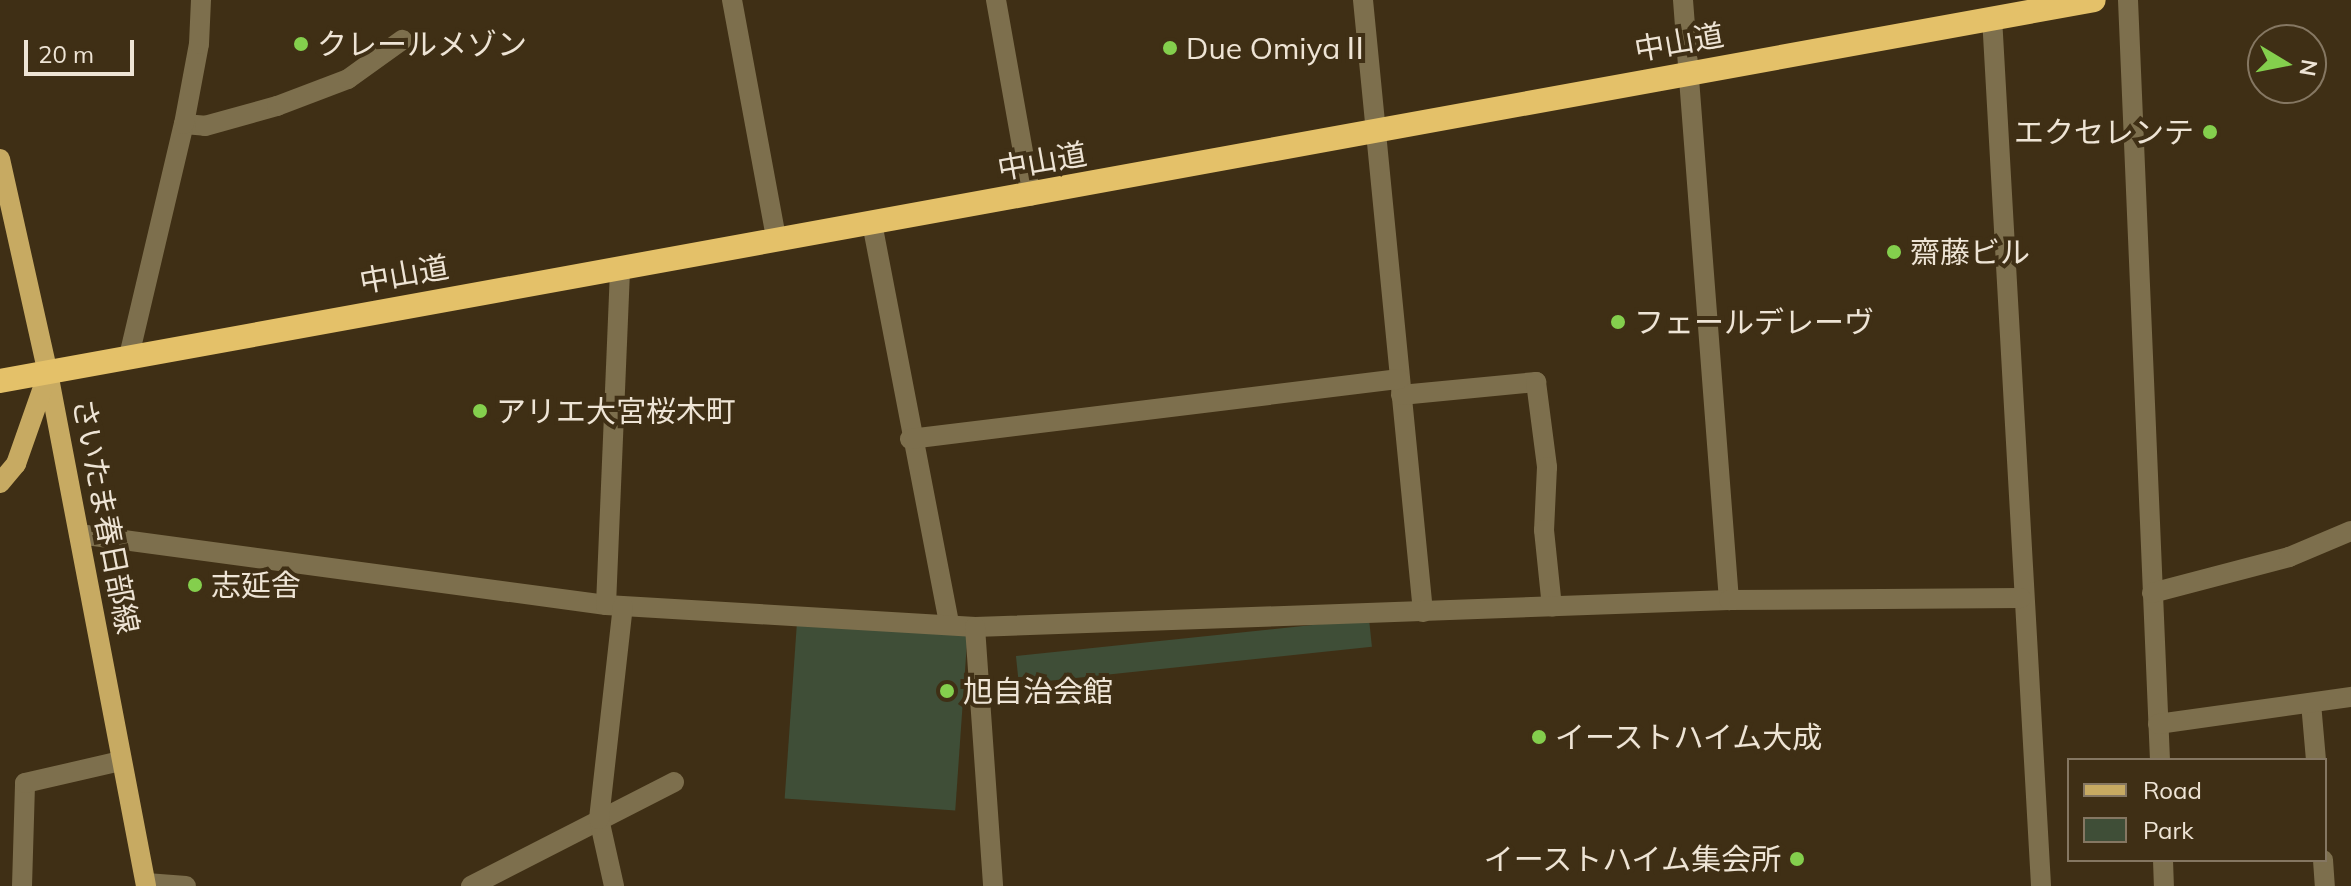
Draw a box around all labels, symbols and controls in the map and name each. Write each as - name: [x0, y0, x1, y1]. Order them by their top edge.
- street label: 中山道: [1632, 16, 1726, 68]
- scale bar: [28, 24, 138, 74]
- north arrow: [2247, 24, 2327, 104]
- place label: クレールメゾン: [317, 26, 527, 62]
- place label: Due OmiyaⅡ: [1186, 30, 1370, 66]
- marker: クレールメゾン: [292, 35, 310, 53]
- text: 20 m: [38, 39, 94, 69]
- marker: Due OmiyaⅡ: [1161, 39, 1179, 57]
- text: N: [2293, 57, 2324, 78]
- place label: エクセレンテ: [2014, 114, 2194, 150]
- marker: エクセレンテ: [2201, 123, 2219, 141]
- street label: 中山道: [995, 135, 1089, 187]
- place label: 齋藤ビル: [1910, 234, 2030, 270]
- marker: 齋藤ビル: [1885, 243, 1903, 261]
- street label: 中山道: [357, 248, 451, 300]
- place label: フェールデレーヴ: [1634, 304, 1874, 340]
- marker: フェールデレーヴ: [1609, 313, 1627, 331]
- place label: アリエ大宮桜木町: [496, 393, 736, 429]
- street label: さいたま春日部線: [65, 395, 147, 637]
- marker: アリエ大宮桜木町: [471, 402, 489, 420]
- place label: 志延舎: [211, 567, 301, 603]
- marker: 志延舎: [186, 576, 204, 594]
- place label: 旭自治会館: [963, 673, 1113, 709]
- marker: 旭自治会館: [938, 682, 956, 700]
- place label: イーストハイム大成: [1555, 719, 1825, 755]
- marker: イーストハイム大成: [1530, 728, 1548, 746]
- legend: [2067, 758, 2327, 862]
- text: Road: [2143, 775, 2202, 805]
- text: Park: [2143, 815, 2194, 845]
- place label: イーストハイム集会所: [1481, 841, 1781, 877]
- marker: イーストハイム集会所: [1788, 850, 1806, 868]

